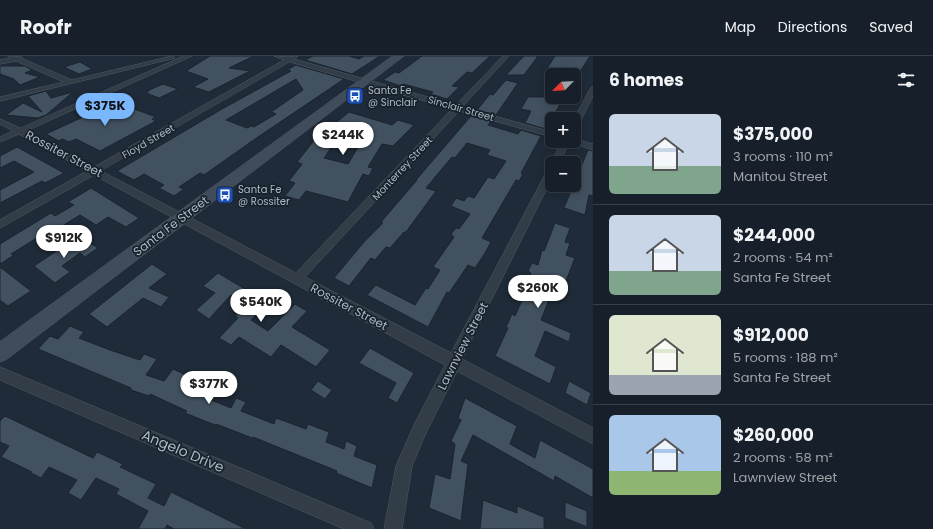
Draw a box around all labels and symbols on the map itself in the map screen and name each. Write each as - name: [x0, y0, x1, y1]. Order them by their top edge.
- north arrow: [545, 68, 581, 104]
- place label: Santa Fe @ Sinclair: [368, 83, 417, 110]
- bus stop icon: Santa Fe @ Sinclair: [345, 86, 365, 106]
- street label: Sinclair Street: [426, 92, 496, 125]
- pin: $375K: [77, 93, 133, 127]
- street label: Floyd Street: [119, 120, 178, 162]
- pin: $244K: [315, 122, 371, 156]
- street label: Rossiter Street: [23, 126, 106, 181]
- street label: Monterrey Street: [369, 133, 436, 204]
- place label: Santa Fe @ Rossiter: [238, 182, 290, 209]
- bus stop icon: Santa Fe @ Rossiter: [215, 185, 235, 205]
- street label: Santa Fe Street: [130, 192, 212, 260]
- pin: $912K: [36, 225, 92, 259]
- pin: $260K: [510, 275, 566, 309]
- street label: Rossiter Street: [308, 279, 391, 334]
- pin: $540K: [233, 289, 289, 323]
- street label: Lawnview Street: [433, 299, 492, 392]
- pin: $377K: [181, 371, 237, 405]
- street label: Angelo Drive: [139, 425, 228, 477]

